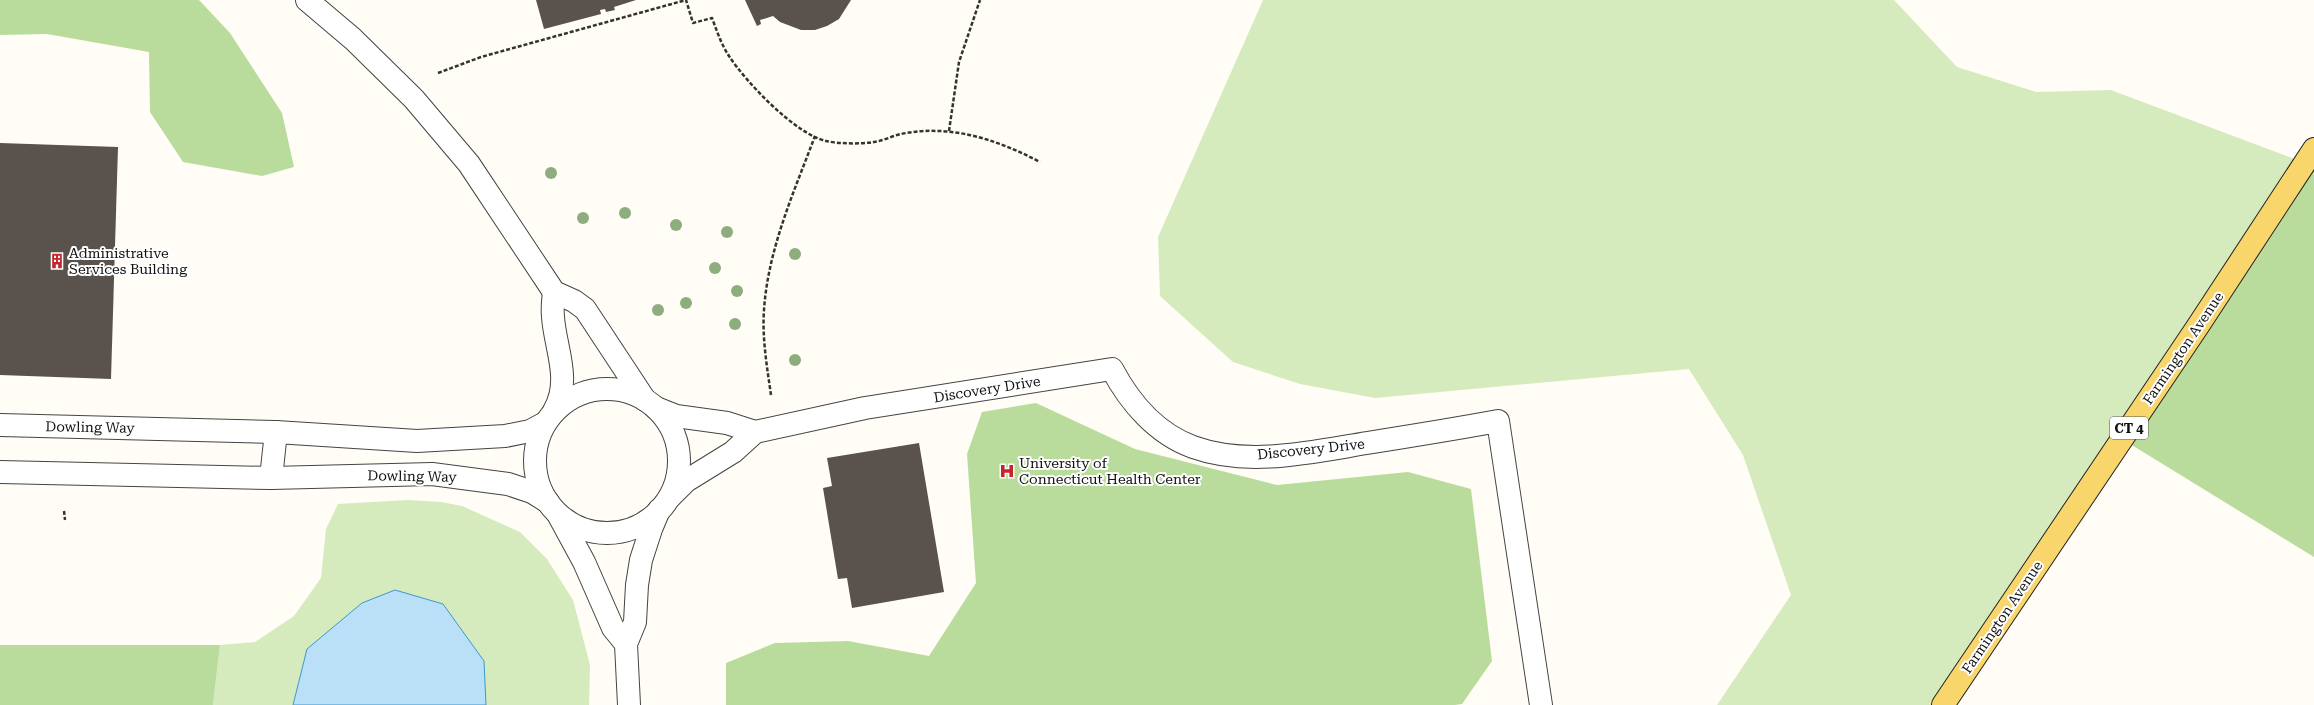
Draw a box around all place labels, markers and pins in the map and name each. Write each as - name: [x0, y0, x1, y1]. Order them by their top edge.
- place label: Administrative Services Building: [69, 245, 187, 277]
- building icon: Administrative Services Building: [48, 252, 66, 270]
- place label: University of Connecticut Health Center: [1019, 455, 1201, 487]
- hospital icon: University of Connecticut Health Center: [998, 462, 1016, 480]

